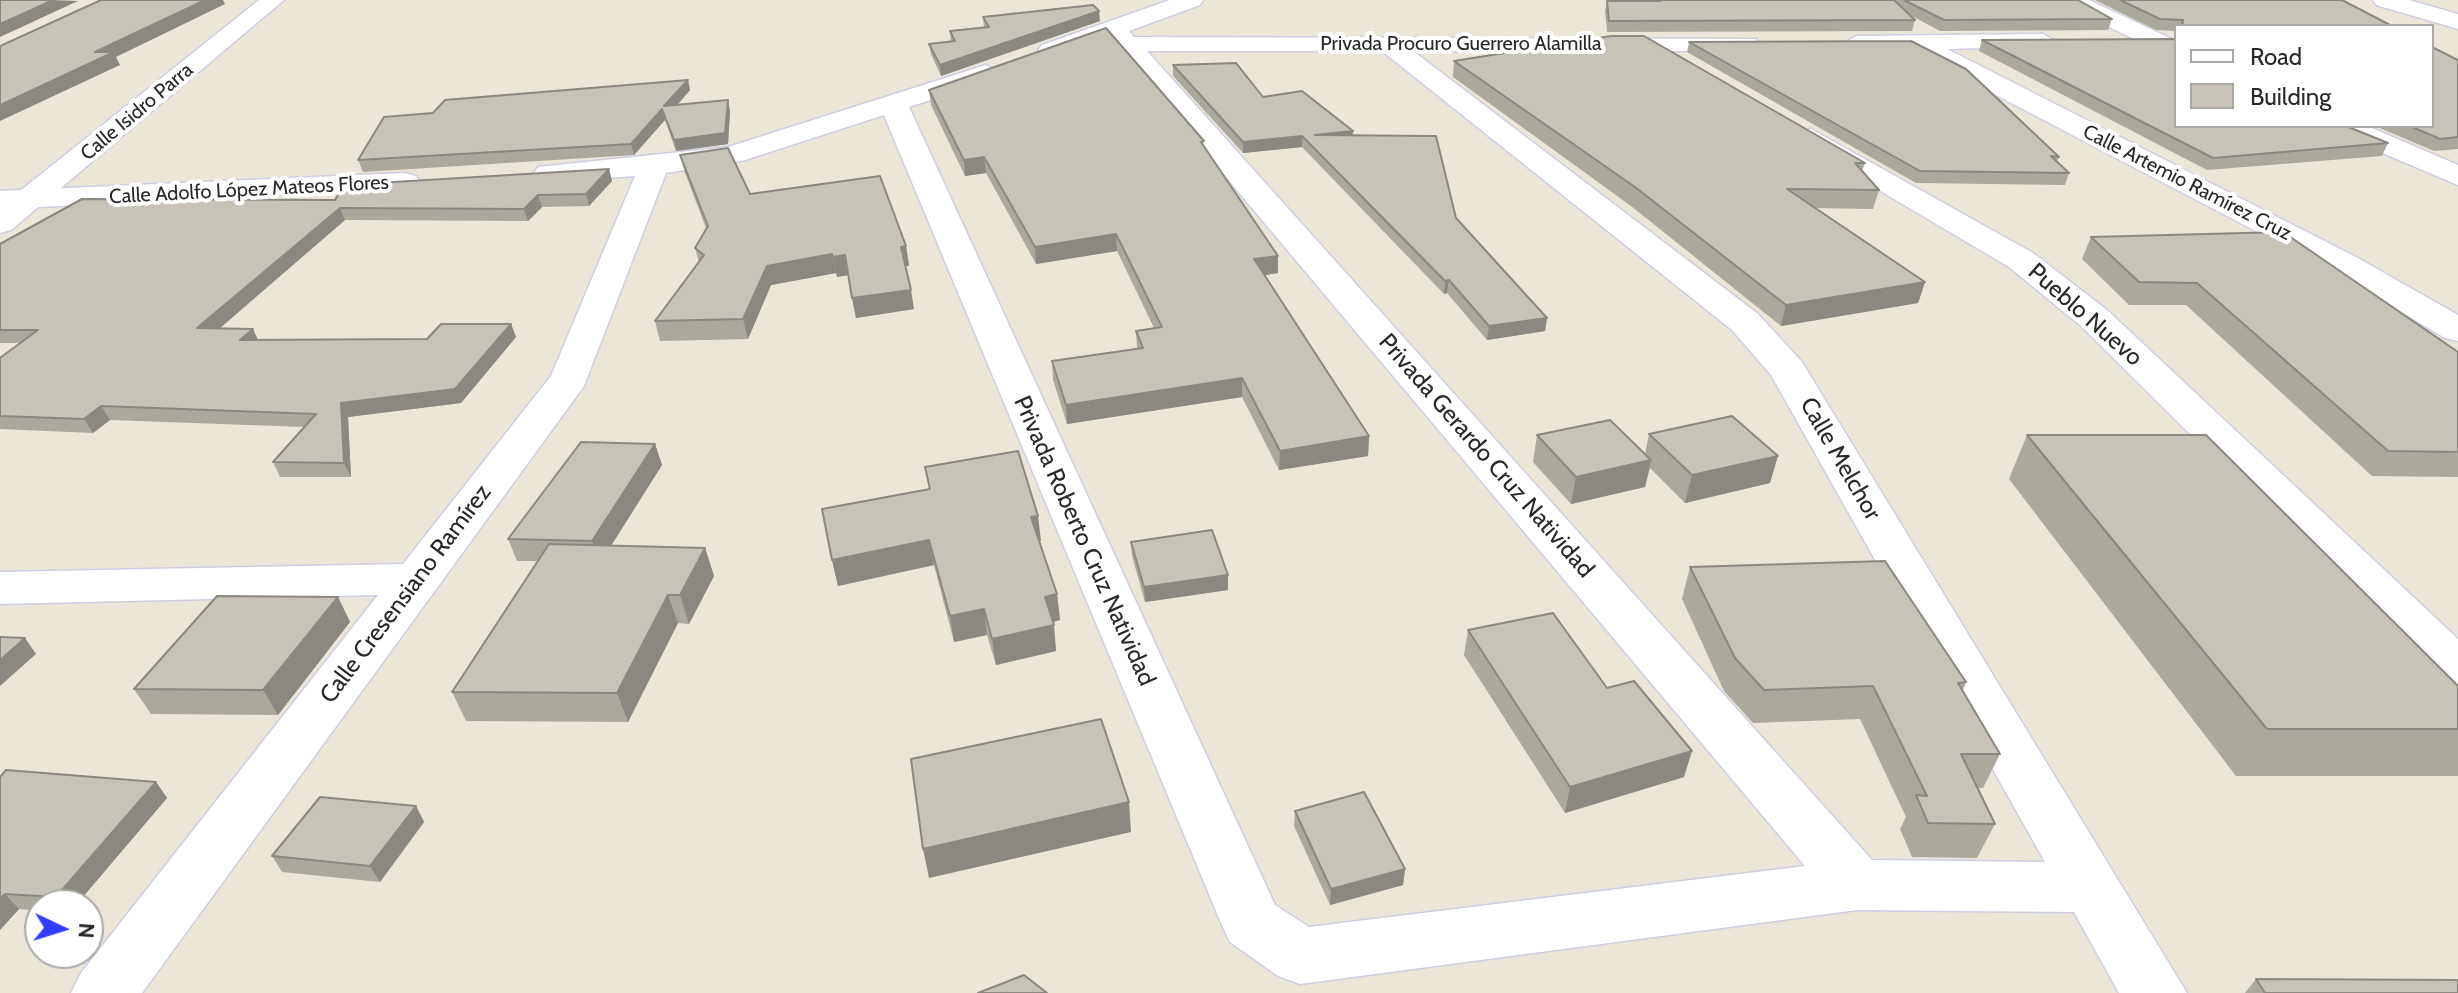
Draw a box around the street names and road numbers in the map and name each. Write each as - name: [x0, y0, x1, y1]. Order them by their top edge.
- street label: Privada Procuro Guerrero Alamilla: [1320, 32, 1602, 56]
- street label: Calle Isidro Parra: [76, 58, 198, 166]
- street label: Calle Artemio Ramírez Cruz: [2079, 120, 2295, 246]
- street label: Calle Adolfo López Mateos Flores: [109, 171, 389, 209]
- street label: Pueblo Nuevo: [2022, 258, 2148, 372]
- street label: Privada Gerardo Cruz Natividad: [1372, 328, 1600, 584]
- street label: Privada Roberto Cruz Natividad: [1007, 392, 1161, 690]
- street label: Calle Melchor: [1793, 393, 1887, 525]
- street label: Calle Cresensiano Ramírez: [314, 479, 498, 709]

